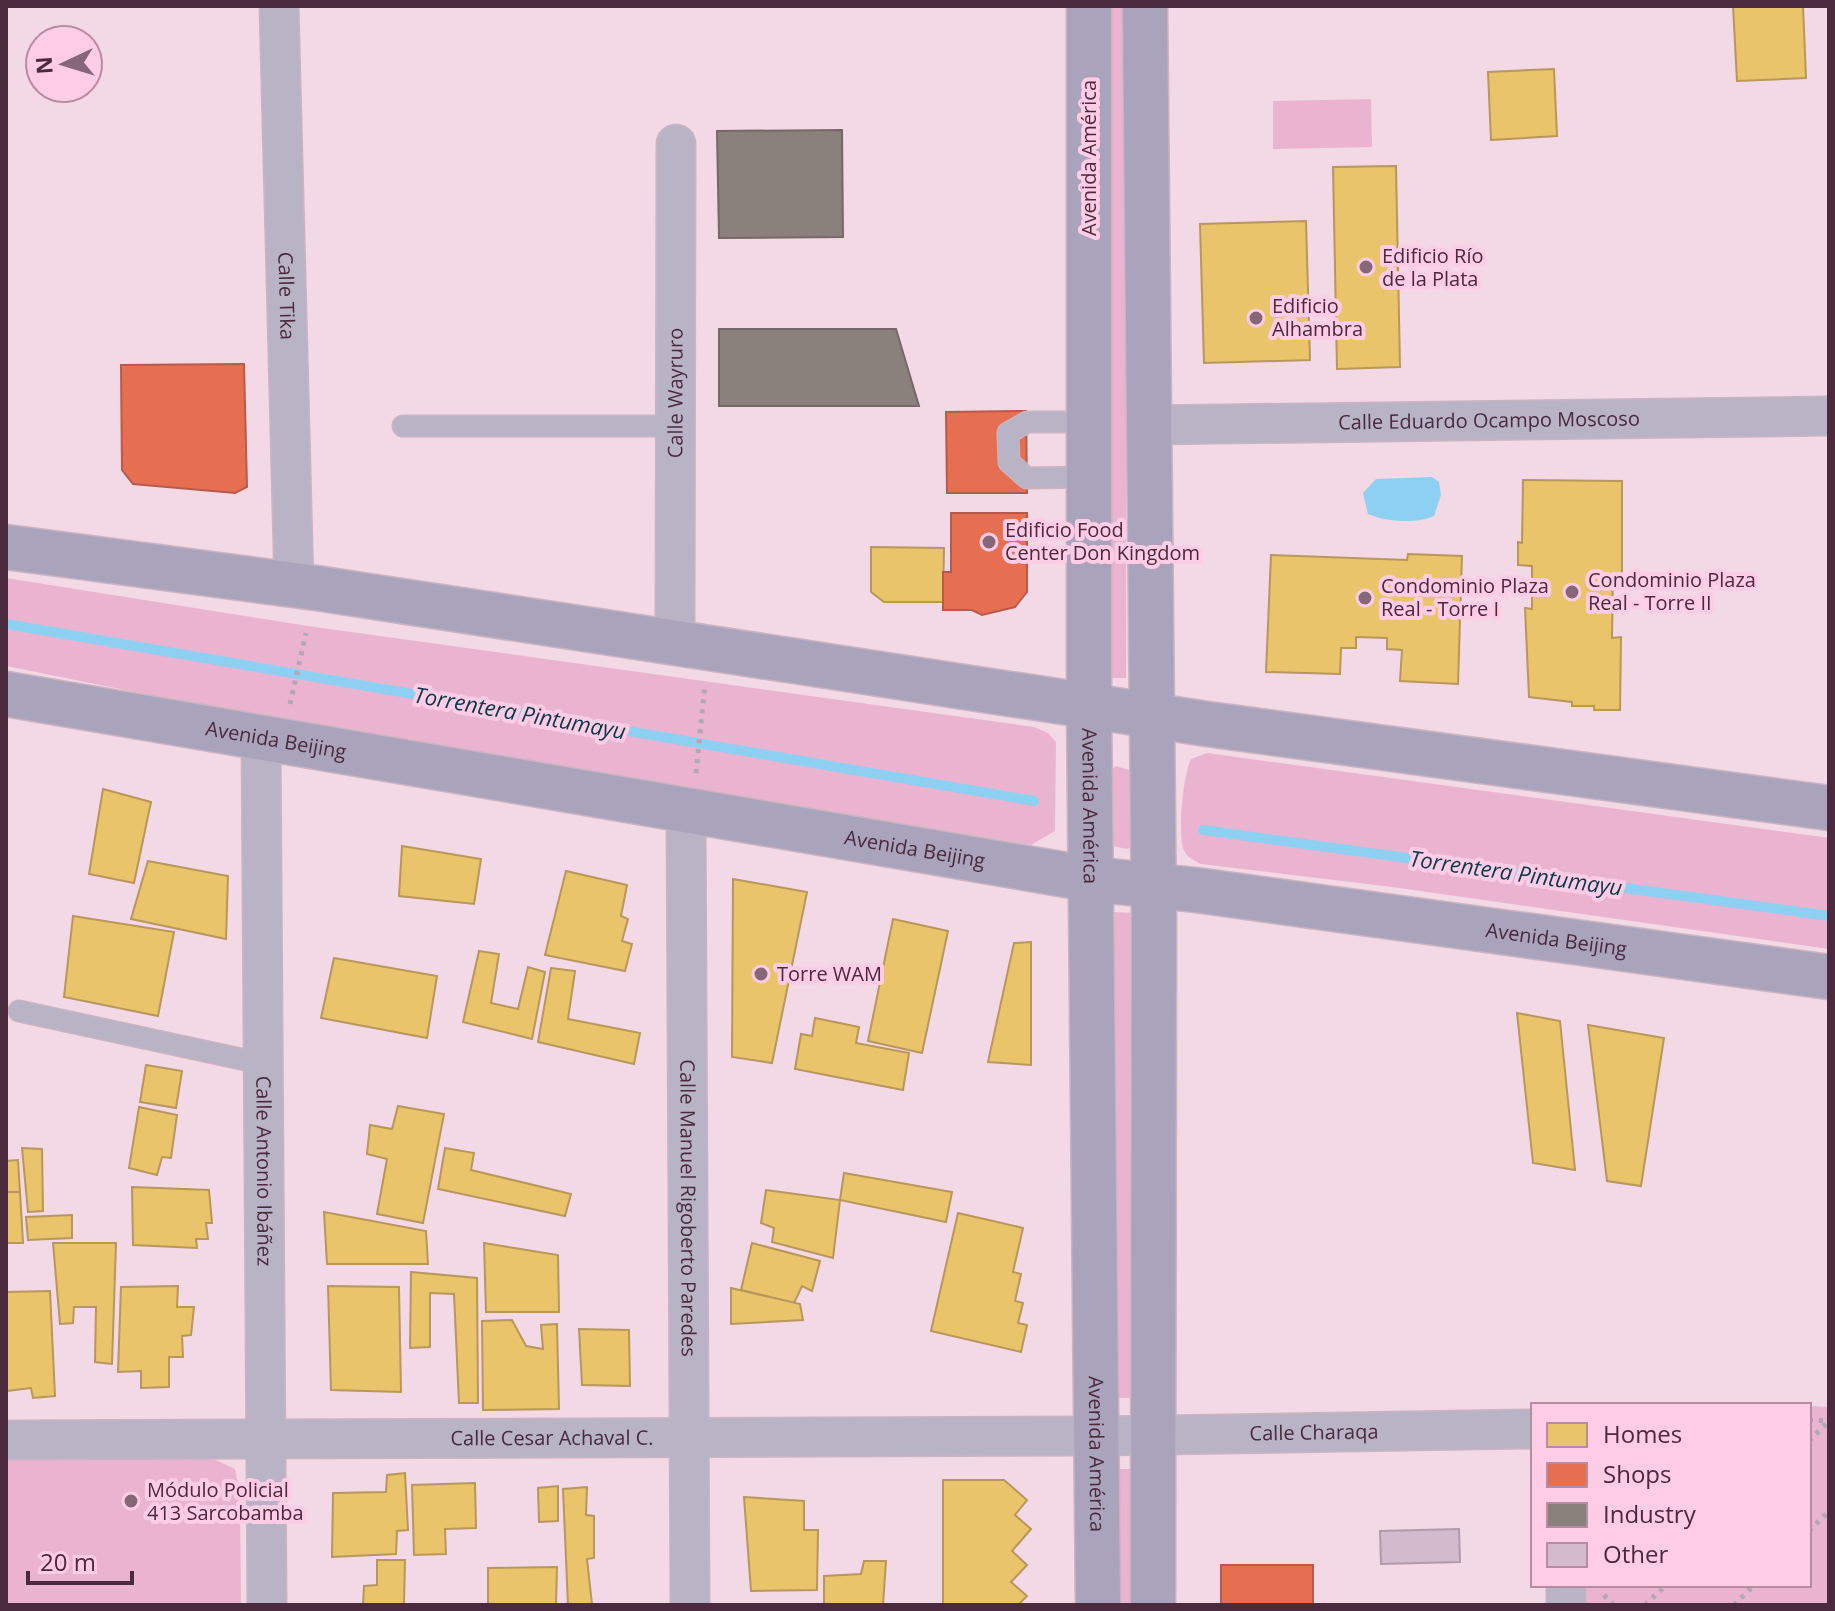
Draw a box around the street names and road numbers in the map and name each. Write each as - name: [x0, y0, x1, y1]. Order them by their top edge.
- street label: Avenida América: [1075, 80, 1102, 236]
- street label: Calle Tika: [272, 252, 302, 340]
- street label: Calle Wayruro: [661, 328, 689, 458]
- street label: Calle Eduardo Ocampo Moscoso: [1338, 405, 1640, 435]
- street label: Avenida Beijing: [204, 714, 349, 765]
- street label: Avenida América: [1076, 728, 1105, 884]
- street label: Avenida Beijing: [843, 823, 987, 874]
- street label: Avenida Beijing: [1484, 916, 1629, 962]
- street label: Calle Manuel Rigoberto Paredes: [674, 1059, 703, 1357]
- street label: Calle Antonio Ibáñez: [250, 1075, 279, 1266]
- street label: Avenida América: [1083, 1376, 1111, 1532]
- street label: Calle Charaqa: [1249, 1417, 1379, 1447]
- street label: Calle Cesar Achaval C.: [450, 1424, 654, 1451]

